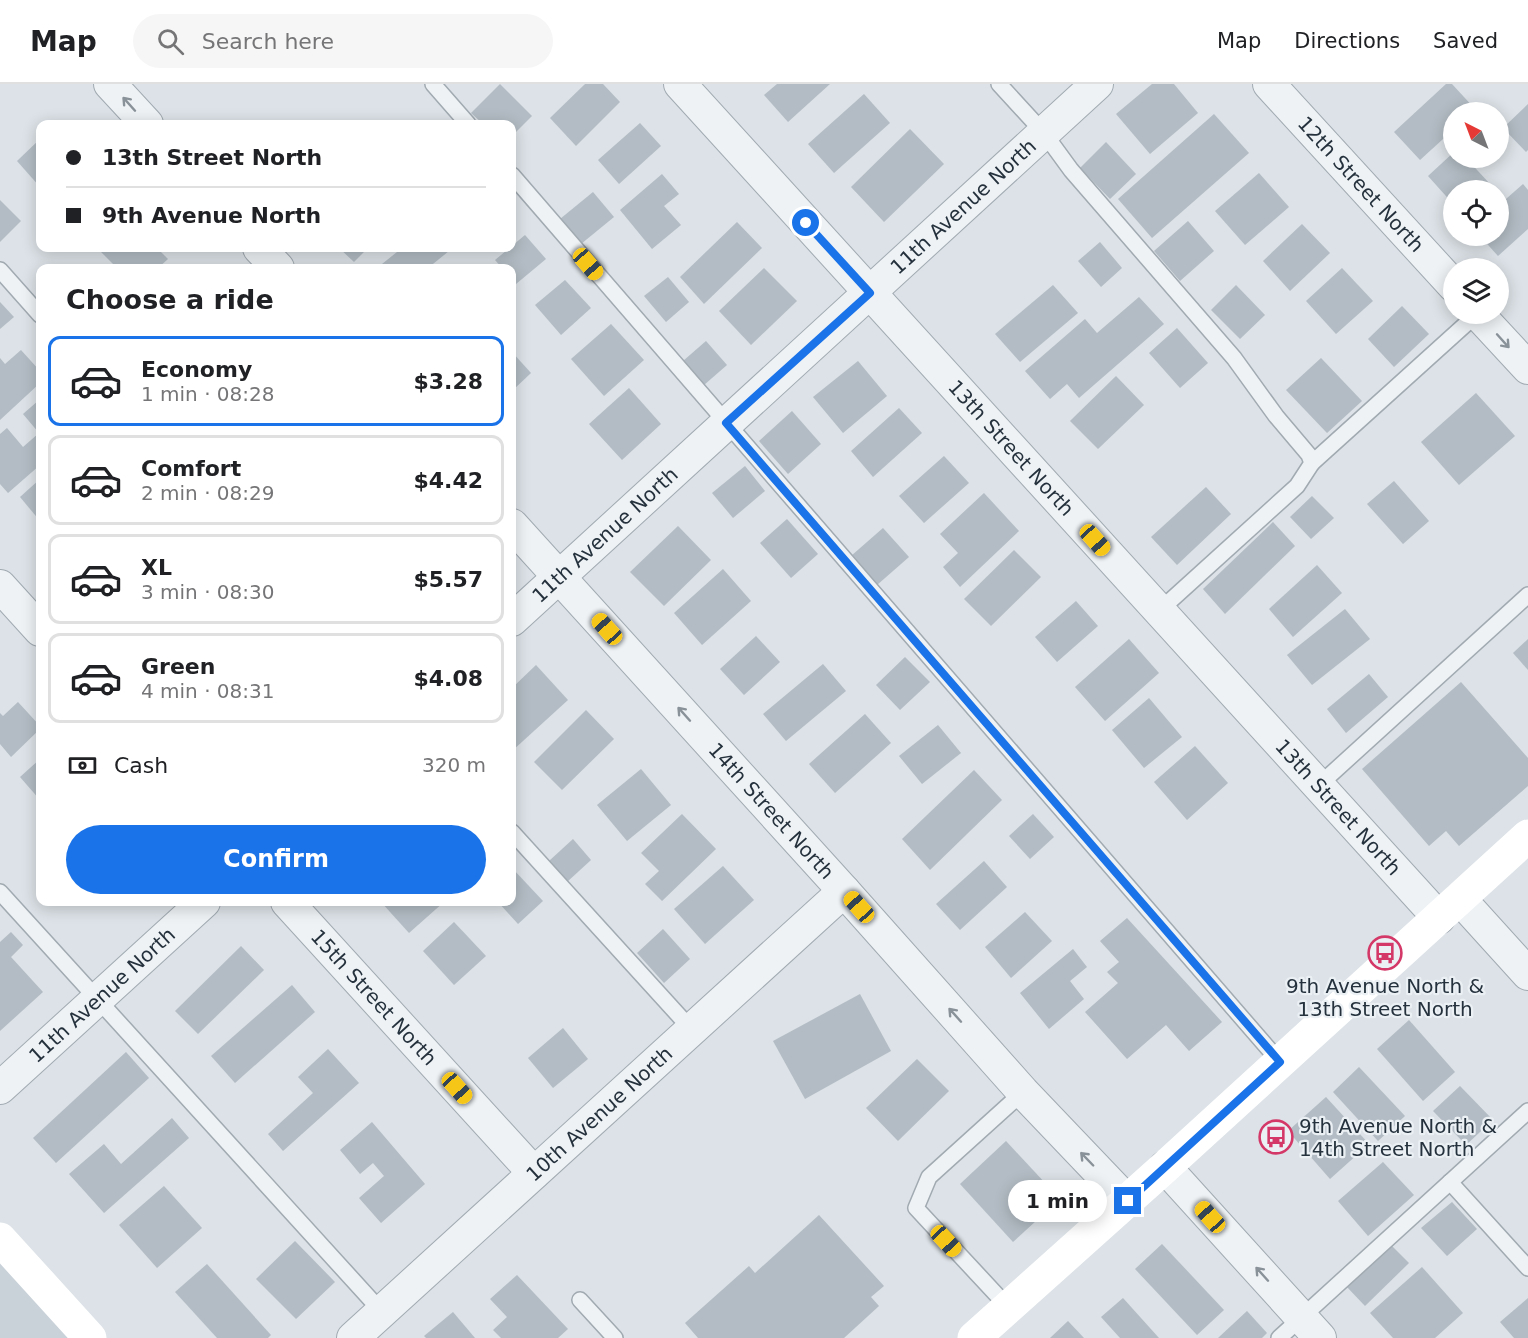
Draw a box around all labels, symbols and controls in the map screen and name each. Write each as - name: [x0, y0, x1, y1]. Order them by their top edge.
- search box: [133, 14, 553, 68]
- text: Map: [30, 25, 97, 58]
- icon: search: [154, 25, 187, 58]
- text: Search here: [202, 29, 334, 54]
- text: Map: [1217, 29, 1261, 53]
- text: Directions: [1294, 29, 1400, 53]
- text: Saved: [1433, 29, 1498, 53]
- one-way arrow: [122, 97, 136, 112]
- north arrow: [1443, 102, 1509, 168]
- map controls: [1443, 102, 1509, 324]
- street label: 12th Street North: [1293, 111, 1429, 257]
- street label: 11th Avenue North: [885, 134, 1041, 279]
- text: 13th Street North: [102, 145, 322, 170]
- button: locate: [1443, 180, 1509, 246]
- text: 9th Avenue North: [102, 203, 321, 228]
- route start: [792, 209, 819, 236]
- car: [569, 245, 607, 283]
- button: layers: [1443, 258, 1509, 324]
- text: Choose a ride: [66, 284, 274, 315]
- one-way arrow: [1496, 333, 1510, 348]
- icon: car: [69, 354, 123, 408]
- text: Economy: [141, 357, 252, 382]
- text: $3.28: [413, 369, 483, 394]
- street label: 13th Street North: [943, 375, 1079, 521]
- text: 1 min · 08:28: [141, 382, 275, 406]
- icon: car: [69, 453, 123, 507]
- text: Comfort: [141, 456, 241, 481]
- street label: 11th Avenue North: [527, 462, 683, 608]
- text: $4.42: [413, 468, 483, 493]
- text: 2 min · 08:29: [141, 481, 275, 505]
- car: [1076, 521, 1114, 559]
- icon: car: [69, 552, 123, 606]
- text: XL: [141, 555, 172, 580]
- text: $5.57: [413, 567, 483, 592]
- text: 3 min · 08:30: [141, 580, 275, 604]
- car: [588, 610, 626, 648]
- icon: car: [69, 651, 123, 705]
- text: Green: [141, 654, 215, 679]
- text: $4.08: [413, 666, 483, 691]
- text: 4 min · 08:31: [141, 679, 275, 703]
- one-way arrow: [677, 707, 691, 722]
- street label: 13th Street North: [1270, 734, 1406, 880]
- street label: 14th Street North: [703, 738, 839, 884]
- icon: cash: [66, 749, 99, 782]
- text: Cash: [114, 753, 168, 778]
- text: 320 m: [422, 753, 486, 777]
- button: Confirm: [66, 825, 486, 894]
- car: [840, 888, 878, 926]
- street label: 11th Avenue North: [24, 922, 180, 1068]
- street label: 15th Street North: [306, 924, 442, 1070]
- bus stop icon: 9th Avenue North & 13th Street North: [1367, 935, 1403, 971]
- place label: 9th Avenue North & 13th Street North: [1286, 974, 1484, 1021]
- one-way arrow: [948, 1008, 962, 1023]
- street label: 10th Avenue North: [521, 1041, 677, 1186]
- car: [438, 1069, 476, 1107]
- place label: 9th Avenue North & 14th Street North: [1299, 1114, 1497, 1161]
- bus stop icon: 9th Avenue North & 14th Street North: [1258, 1119, 1294, 1155]
- one-way arrow: [1080, 1151, 1094, 1166]
- callout: 1 min: [1008, 1180, 1107, 1222]
- route end: [1114, 1187, 1141, 1214]
- text: 1 min: [1026, 1189, 1089, 1213]
- car: [1191, 1198, 1229, 1236]
- car: [927, 1222, 965, 1260]
- one-way arrow: [1255, 1267, 1269, 1282]

